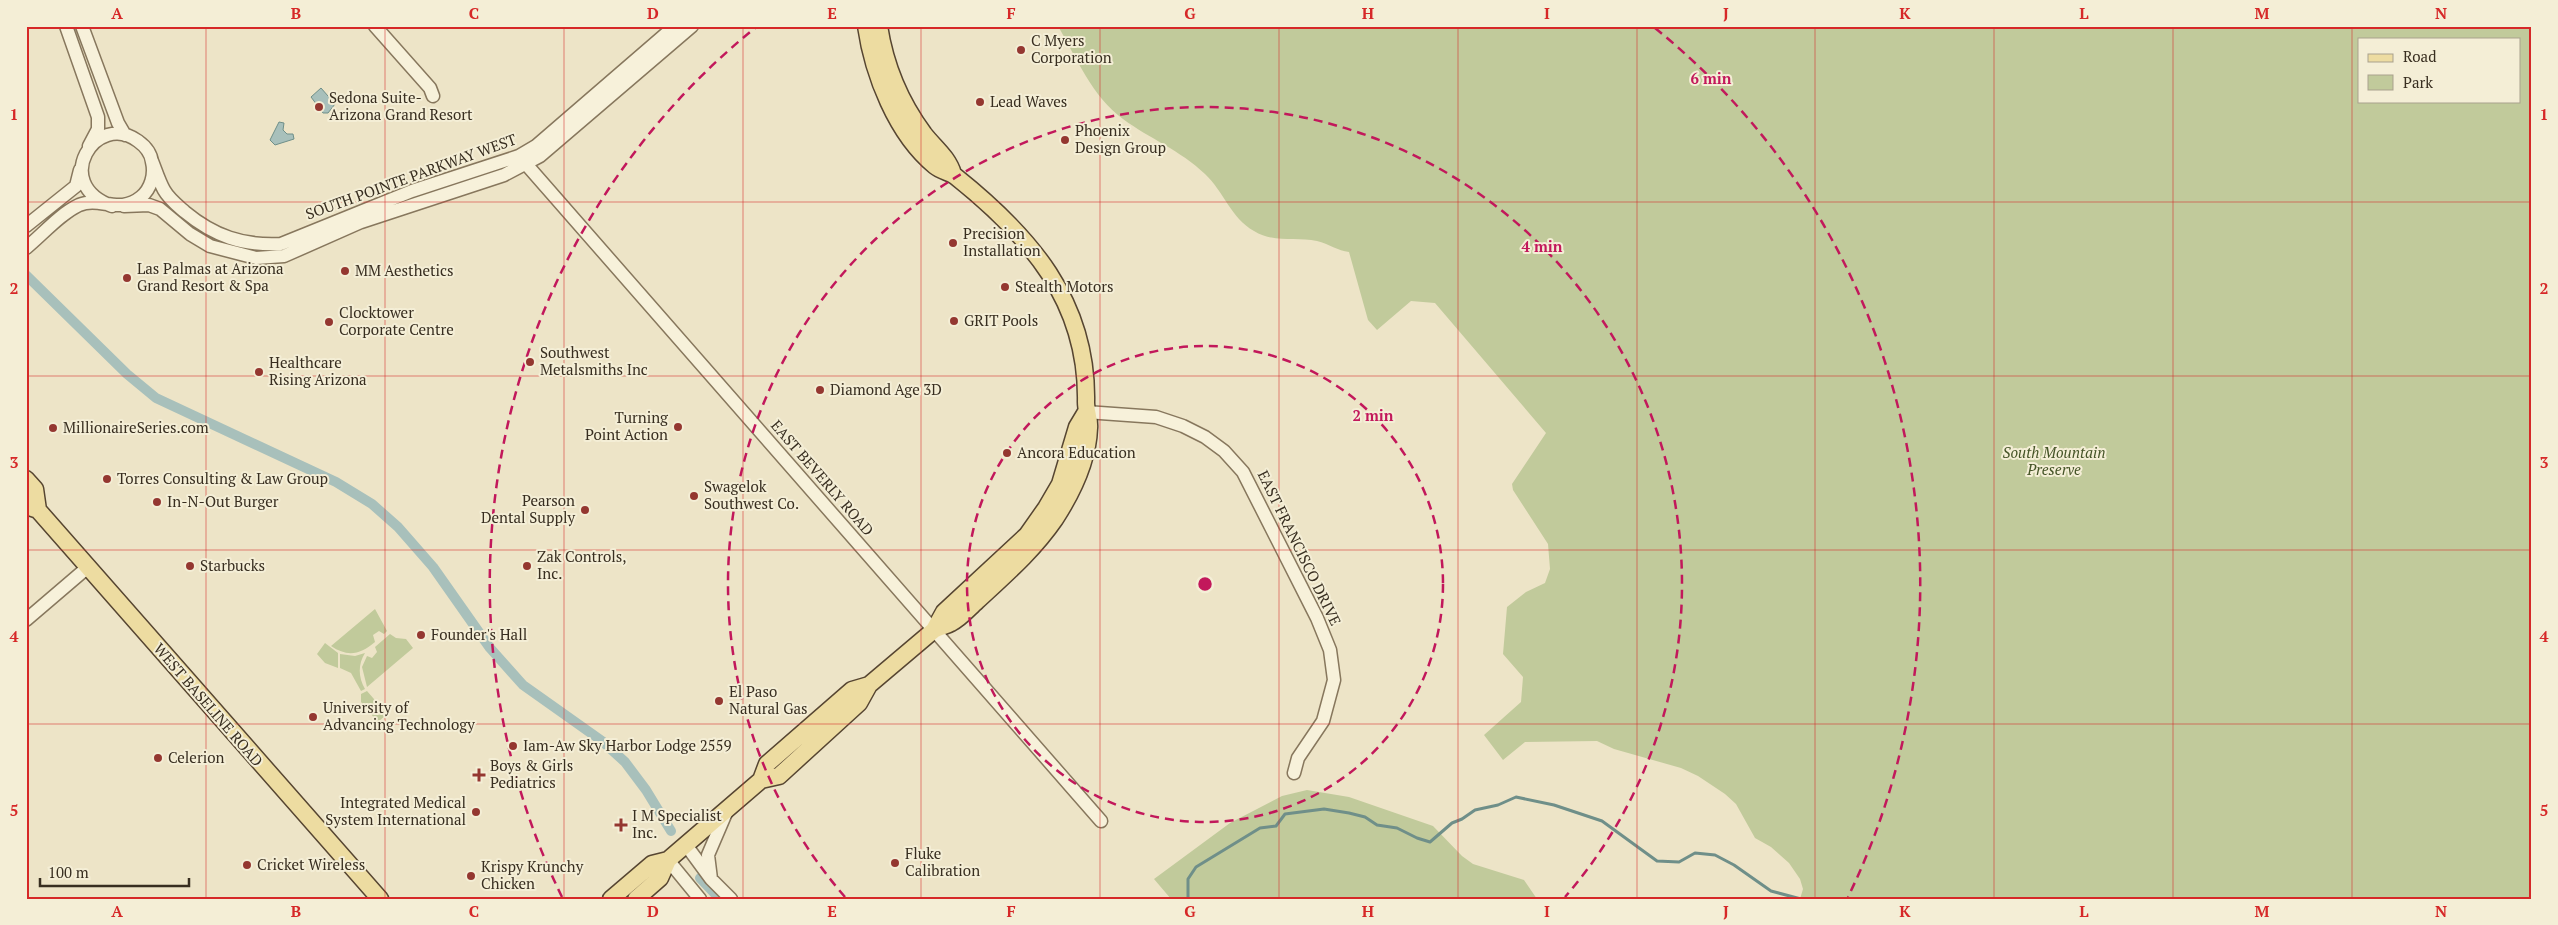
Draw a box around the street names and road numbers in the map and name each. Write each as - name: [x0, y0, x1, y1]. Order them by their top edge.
- street label: SOUTH POINTE PARKWAY WEST: [302, 129, 519, 224]
- street label: EAST BEVERLY ROAD: [767, 415, 878, 539]
- street label: EAST FRANCISCO DRIVE: [1254, 467, 1346, 629]
- street label: WEST BASELINE ROAD: [150, 639, 268, 770]

